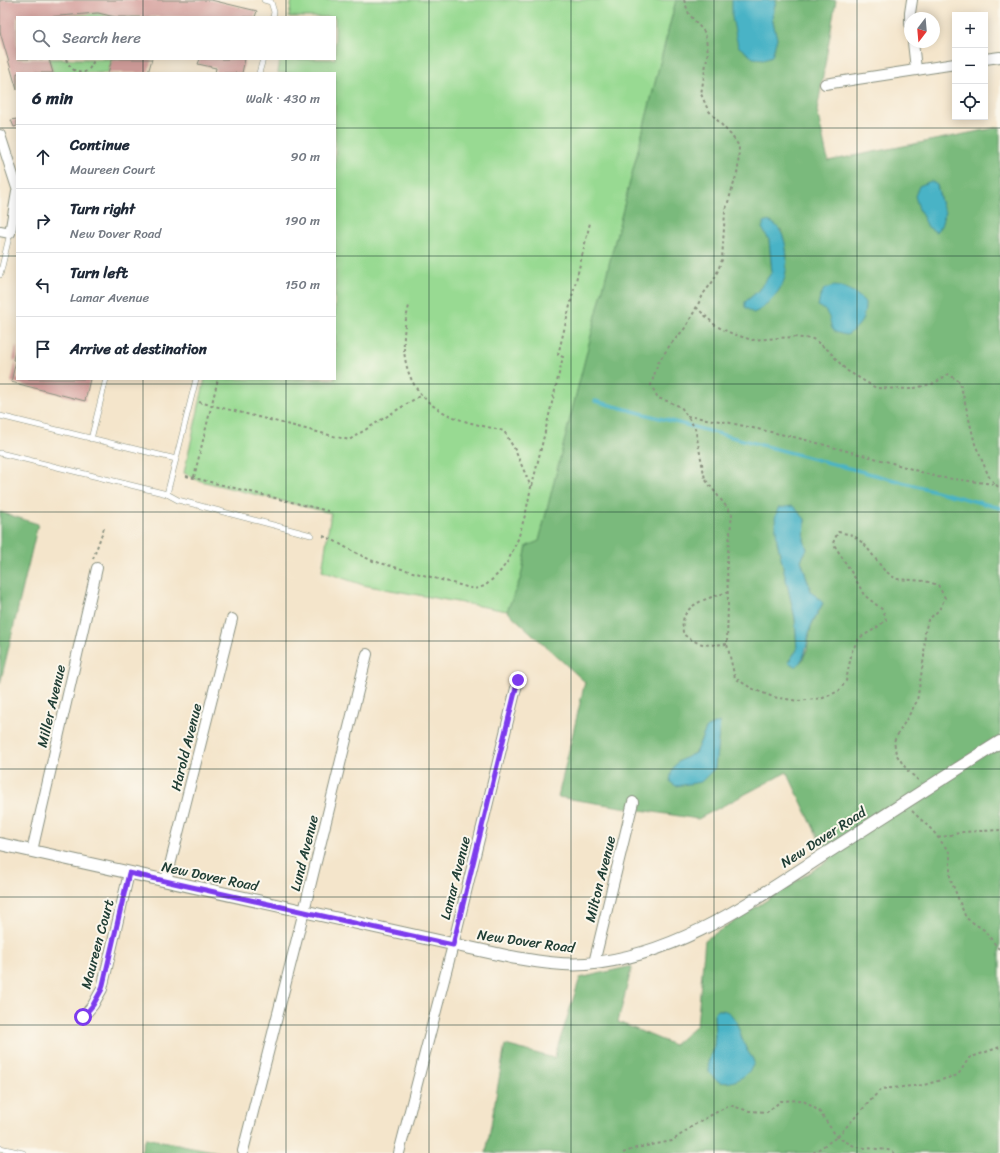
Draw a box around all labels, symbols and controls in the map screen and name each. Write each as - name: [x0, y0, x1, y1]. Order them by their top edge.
- north arrow: [904, 12, 940, 48]
- map controls: [952, 12, 988, 120]
- button: +: [952, 12, 988, 48]
- search box: [16, 16, 336, 60]
- text: Search here: [62, 25, 141, 51]
- icon: search: [30, 27, 52, 49]
- button: −: [952, 48, 988, 84]
- text: 6 min: [32, 83, 73, 113]
- button: locate: [952, 84, 988, 120]
- text: Walk · 430 m: [246, 87, 320, 110]
- text: Continue: [70, 132, 130, 158]
- text: 90 m: [290, 145, 320, 168]
- icon: ahead: [32, 146, 54, 168]
- text: Maureen Court: [70, 158, 155, 181]
- text: Turn right: [70, 196, 135, 222]
- text: 190 m: [285, 209, 320, 232]
- icon: right: [32, 210, 54, 232]
- text: New Dover Road: [70, 222, 161, 245]
- text: Turn left: [70, 260, 128, 286]
- text: 150 m: [285, 273, 320, 296]
- icon: left: [32, 274, 54, 296]
- text: Lamar Avenue: [70, 286, 149, 309]
- text: Arrive at destination: [70, 336, 207, 362]
- icon: arrive: [32, 338, 54, 360]
- street label: Miller Avenue: [30, 662, 73, 750]
- route end: [509, 671, 527, 689]
- street label: Harold Avenue: [164, 701, 209, 794]
- street label: New Dover Road: [775, 799, 873, 875]
- street label: Lund Avenue: [283, 812, 326, 894]
- street label: Milton Avenue: [578, 833, 623, 925]
- street label: Lamar Avenue: [433, 834, 478, 923]
- street label: New Dover Road: [159, 854, 262, 899]
- street label: Maureen Court: [73, 896, 121, 992]
- street label: New Dover Road: [476, 922, 578, 961]
- route start: [74, 1008, 92, 1026]

